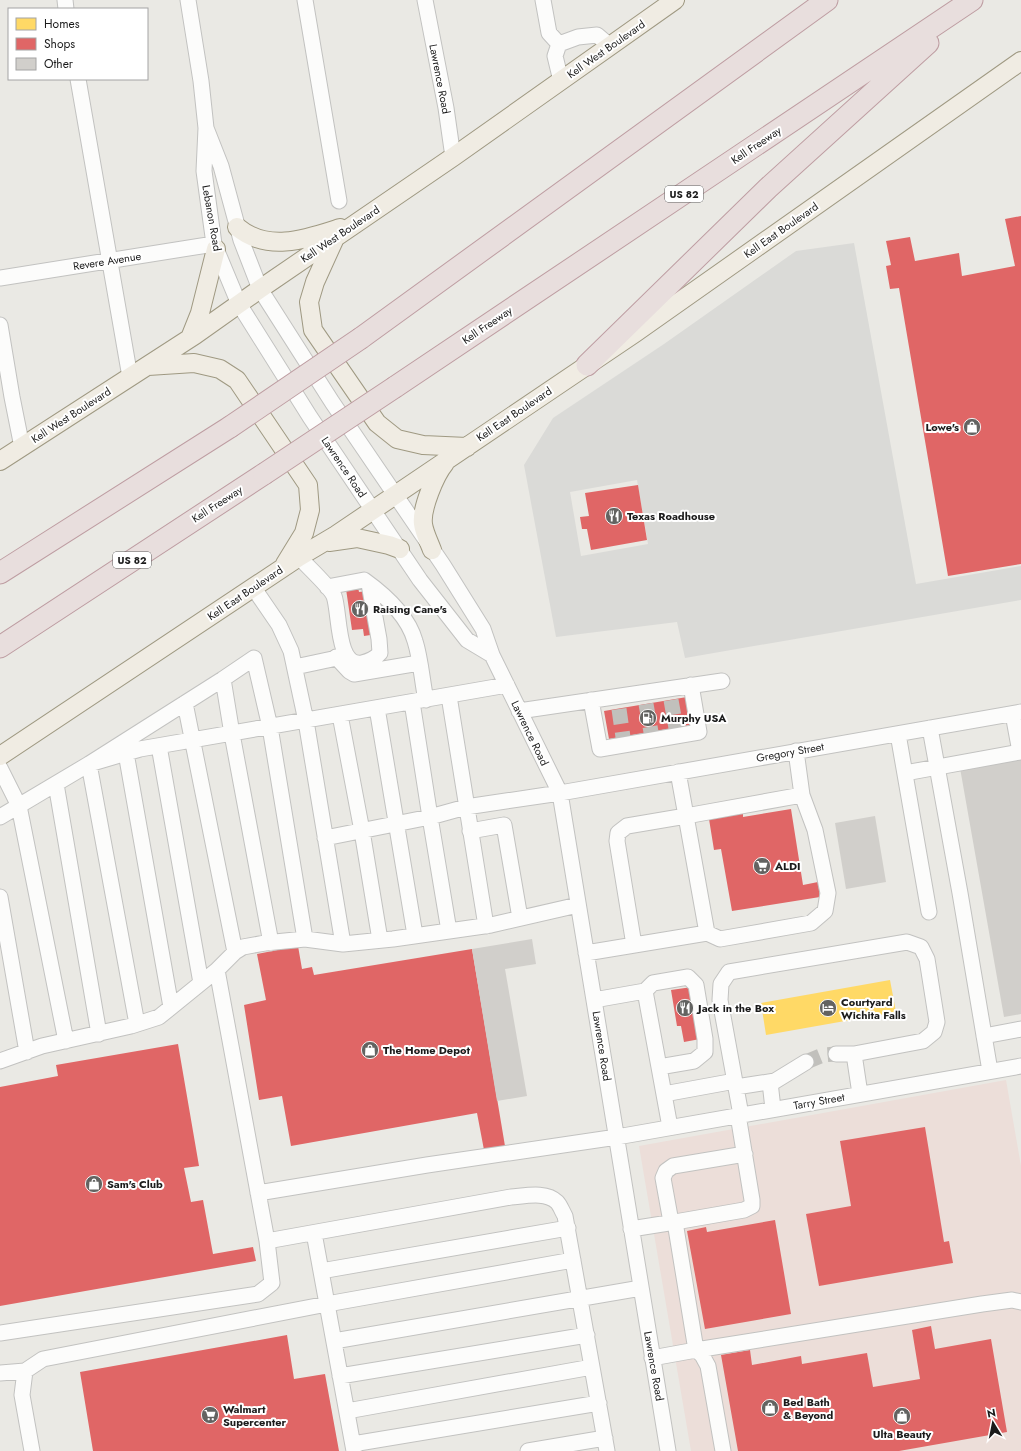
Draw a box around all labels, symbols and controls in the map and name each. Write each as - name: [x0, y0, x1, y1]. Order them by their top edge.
- legend: [8, 8, 148, 80]
- text: Homes: [44, 15, 80, 33]
- street label: Kell West Boulevard: [564, 16, 648, 82]
- text: Shops: [44, 35, 75, 53]
- street label: Lawrence Road: [425, 43, 455, 115]
- text: Other: [44, 55, 74, 73]
- street label: Kell Freeway: [728, 122, 784, 168]
- street label: Lebanon Road: [198, 184, 226, 252]
- road number: US 82: [665, 186, 703, 202]
- street label: Kell East Boulevard: [740, 198, 822, 262]
- street label: Kell West Boulevard: [297, 202, 383, 266]
- street label: Revere Avenue: [72, 248, 143, 274]
- street label: Kell Freeway: [459, 302, 515, 348]
- street label: Kell West Boulevard: [28, 383, 114, 447]
- street label: Kell East Boulevard: [473, 383, 555, 445]
- shop icon: Lowe's: [962, 417, 982, 437]
- place label: Lowe's: [925, 419, 959, 435]
- street label: Lawrence Road: [318, 433, 370, 501]
- street label: Kell Freeway: [189, 482, 246, 526]
- restaurant icon: Texas Roadhouse: [604, 506, 624, 526]
- place label: Texas Roadhouse: [627, 508, 715, 524]
- road number: US 82: [113, 552, 151, 568]
- street label: Kell East Boulevard: [204, 562, 286, 624]
- restaurant icon: Raising Cane's: [350, 599, 370, 619]
- place label: Raising Cane's: [373, 601, 447, 617]
- street label: Lawrence Road: [507, 698, 553, 768]
- fuel station icon: Murphy USA: [638, 708, 658, 728]
- place label: Murphy USA: [661, 710, 727, 726]
- street label: Gregory Street: [755, 738, 826, 766]
- supermarket icon: ALDI: [752, 856, 772, 876]
- place label: ALDI: [774, 858, 800, 874]
- place label: Courtyard Wichita Falls: [841, 994, 906, 1023]
- restaurant icon: Jack in the Box: [675, 998, 695, 1018]
- hotel icon: Courtyard Wichita Falls: [818, 998, 838, 1018]
- place label: Jack in the Box: [696, 1000, 774, 1016]
- street label: Lawrence Road: [589, 1010, 615, 1082]
- shop icon: The Home Depot: [360, 1040, 380, 1060]
- place label: The Home Depot: [383, 1042, 470, 1058]
- street label: Tarry Street: [792, 1089, 846, 1113]
- shop icon: Sam's Club: [84, 1174, 104, 1194]
- place label: Sam's Club: [107, 1176, 163, 1192]
- street label: Lawrence Road: [640, 1330, 668, 1402]
- place label: Bed Bath & Beyond: [783, 1394, 833, 1423]
- shop icon: Bed Bath & Beyond: [760, 1398, 780, 1418]
- place label: Walmart Supercenter: [223, 1401, 287, 1430]
- north arrow: [973, 1403, 1013, 1443]
- supermarket icon: Walmart Supercenter: [200, 1405, 220, 1425]
- text: N: [986, 1405, 997, 1422]
- shop icon: Ulta Beauty: [892, 1406, 912, 1426]
- place label: Ulta Beauty: [873, 1426, 932, 1442]

